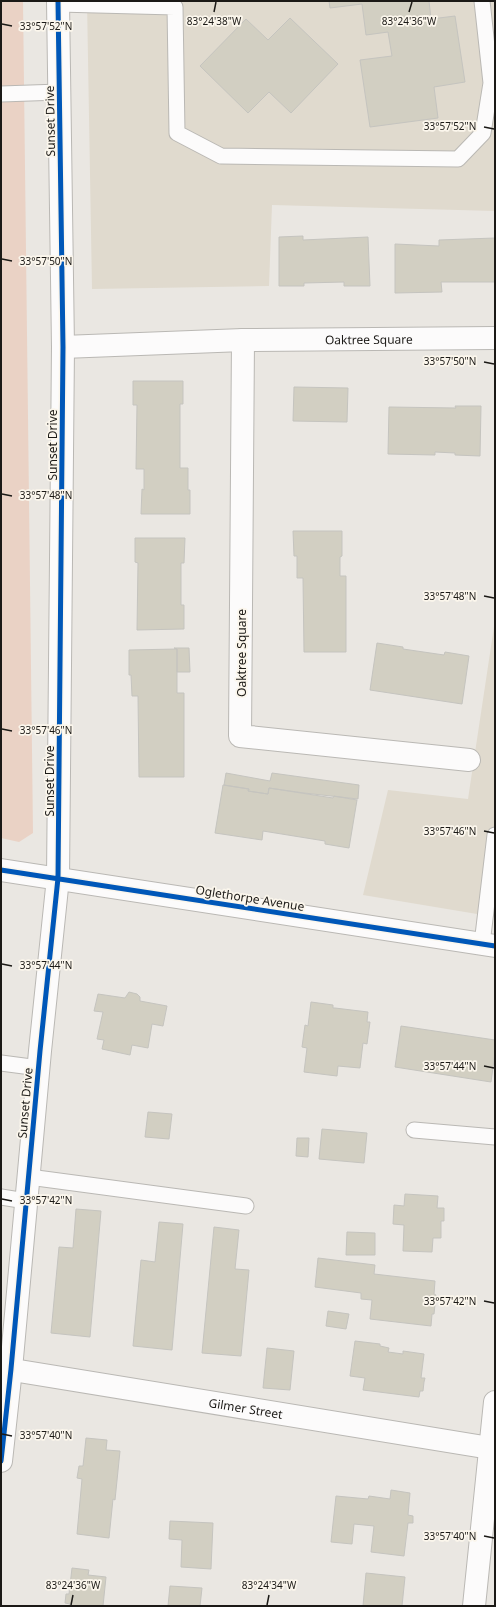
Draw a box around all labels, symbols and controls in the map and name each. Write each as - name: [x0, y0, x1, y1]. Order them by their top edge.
- text: 83°24'38"W: [187, 14, 242, 28]
- text: 83°24'36"W: [382, 14, 437, 28]
- text: 33°57'52"N: [20, 19, 72, 33]
- street label: Sunset Drive: [41, 85, 59, 157]
- text: 33°57'52"N: [424, 119, 476, 133]
- text: 33°57'50"N: [20, 254, 72, 268]
- street label: Oaktree Square: [325, 330, 413, 348]
- text: 33°57'50"N: [424, 354, 476, 368]
- street label: Sunset Drive: [44, 409, 61, 481]
- text: 33°57'48"N: [20, 488, 72, 502]
- text: 33°57'48"N: [424, 589, 476, 603]
- street label: Oaktree Square: [233, 609, 250, 697]
- text: 33°57'46"N: [20, 723, 72, 737]
- street label: Sunset Drive: [41, 745, 58, 817]
- text: 33°57'46"N: [424, 824, 476, 838]
- street label: Oglethorpe Avenue: [194, 881, 306, 915]
- text: 33°57'44"N: [20, 958, 72, 972]
- text: 33°57'44"N: [424, 1059, 476, 1073]
- street label: Sunset Drive: [13, 1067, 37, 1139]
- text: 33°57'42"N: [20, 1193, 72, 1207]
- text: 33°57'42"N: [424, 1294, 476, 1308]
- street label: Gilmer Street: [208, 1394, 285, 1423]
- text: 33°57'40"N: [20, 1428, 72, 1442]
- text: 33°57'40"N: [424, 1529, 476, 1543]
- text: 83°24'36"W: [46, 1578, 101, 1592]
- text: 83°24'34"W: [242, 1578, 297, 1592]

